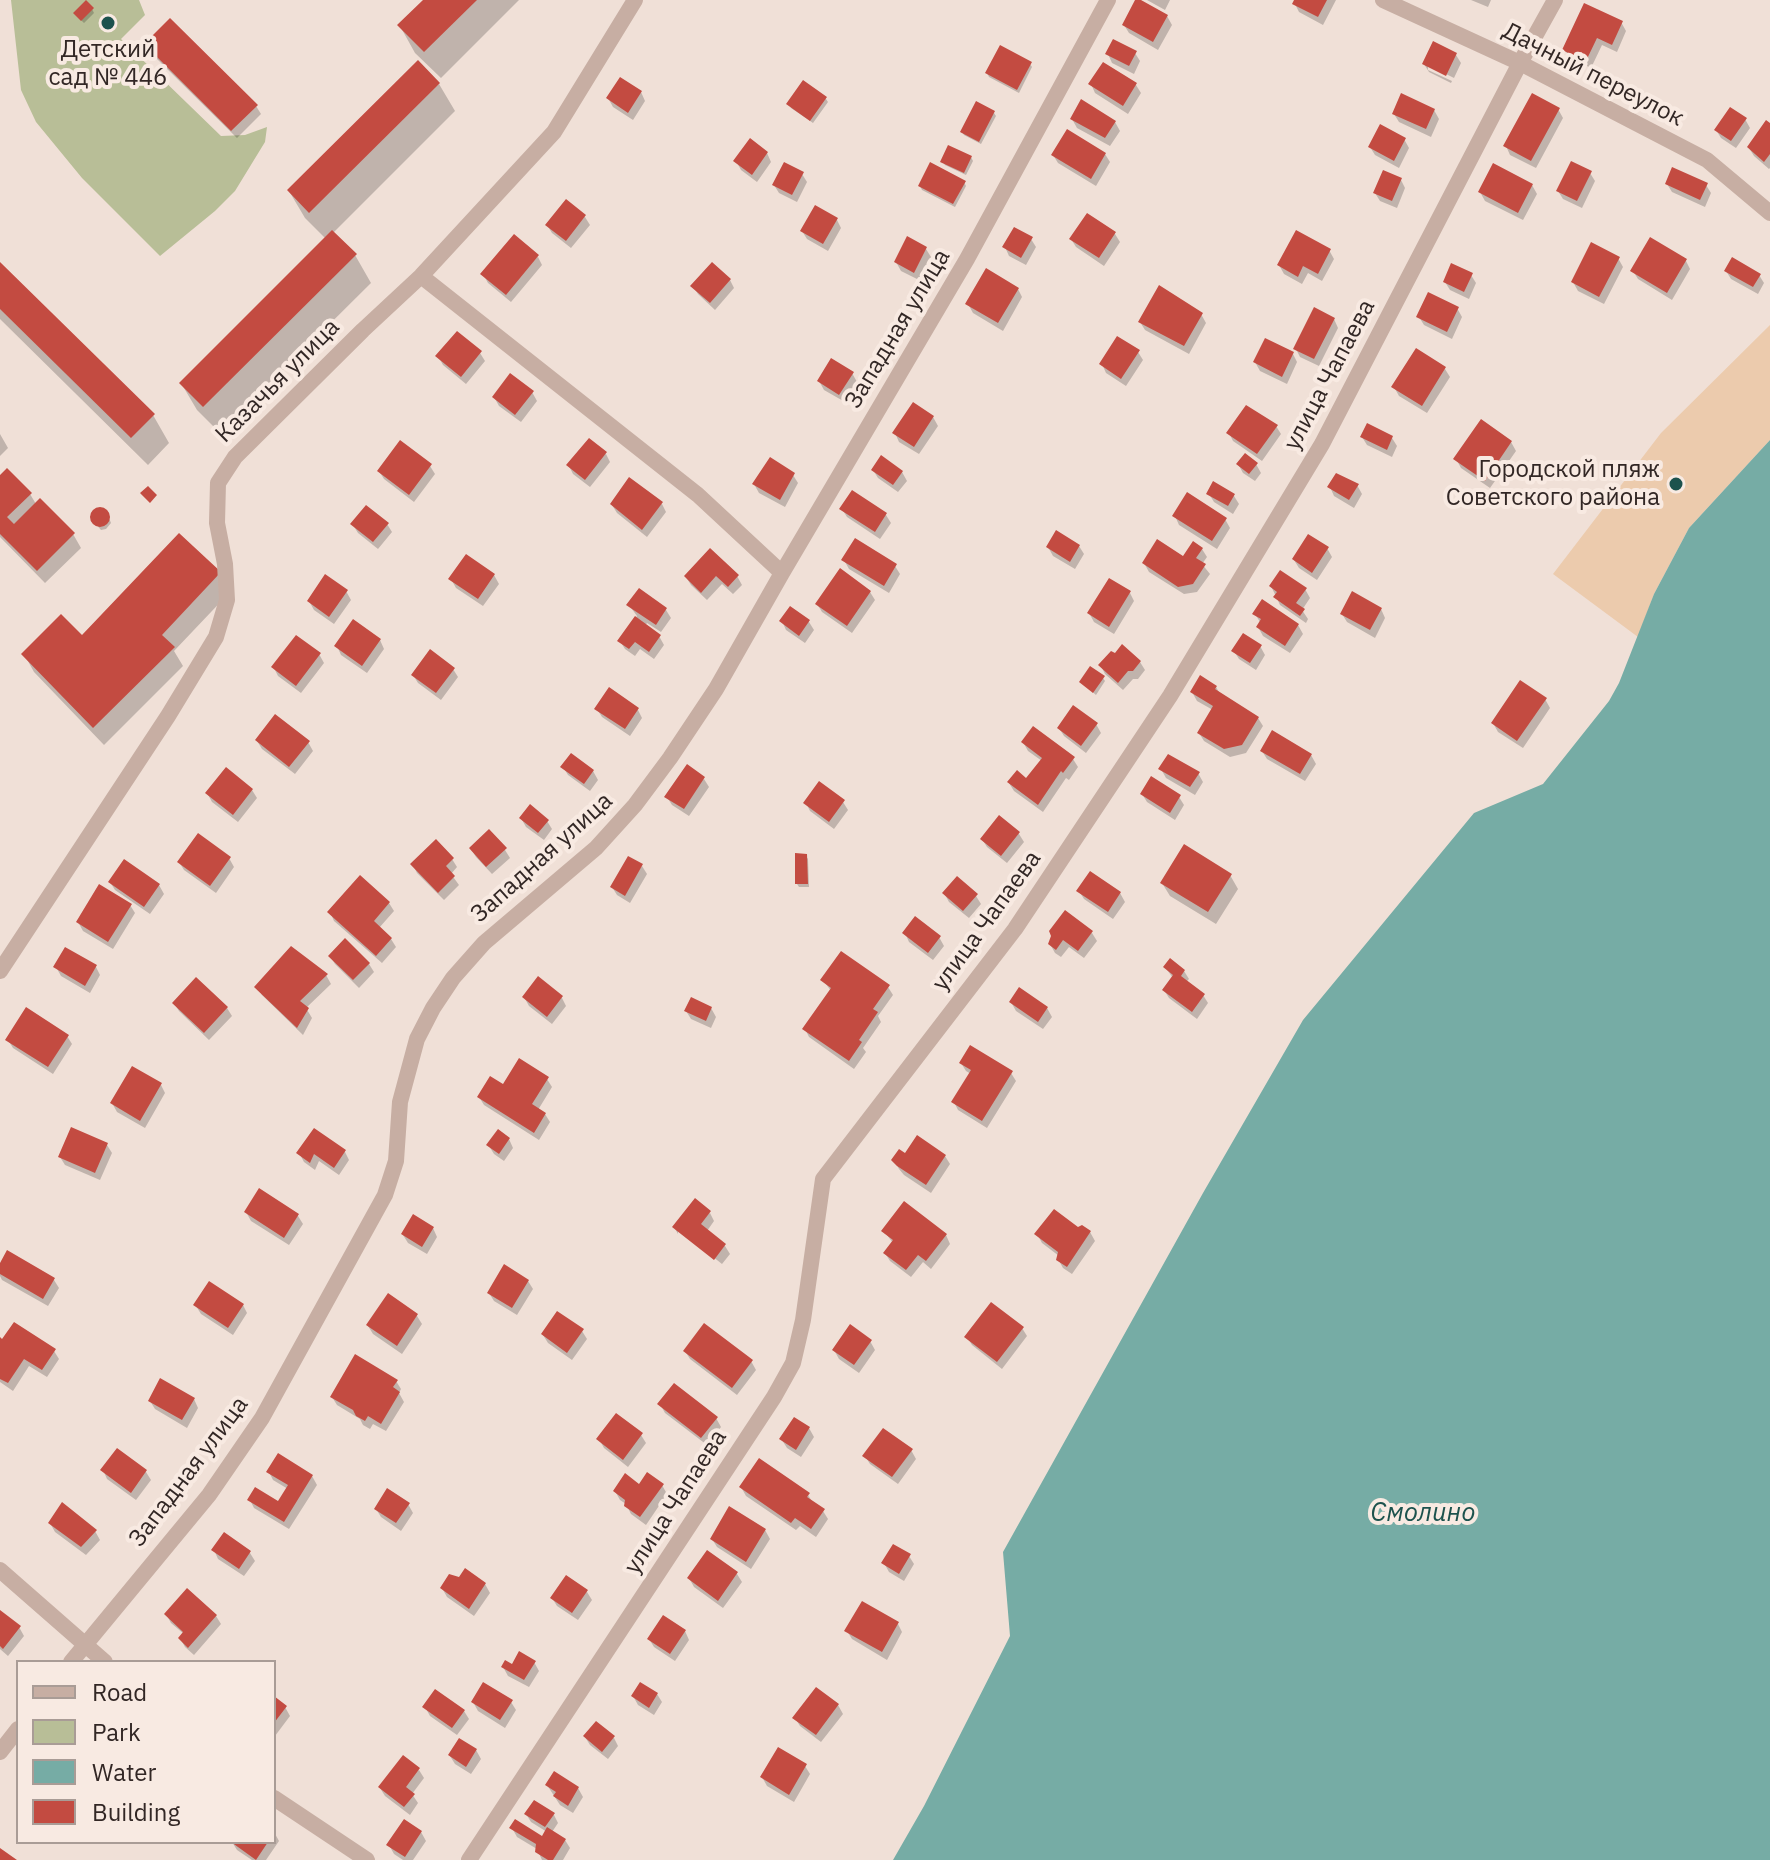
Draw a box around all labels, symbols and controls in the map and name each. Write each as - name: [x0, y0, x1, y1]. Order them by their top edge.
- marker: Детский сад № 446: [99, 14, 117, 32]
- street label: Дачный переулок: [1497, 17, 1689, 133]
- place label: Детский сад № 446: [49, 36, 167, 92]
- street label: Западная улица: [839, 244, 957, 414]
- street label: улица Чапаева: [1278, 295, 1382, 455]
- street label: Казачья улица: [210, 313, 346, 449]
- place label: Городской пляж Советского района: [1446, 456, 1660, 512]
- marker: Городской пляж Советского района: [1667, 475, 1685, 493]
- street label: Западная улица: [465, 787, 619, 929]
- street label: улица Чапаева: [926, 845, 1048, 997]
- street label: Западная улица: [123, 1391, 255, 1553]
- street label: улица Чапаева: [619, 1424, 733, 1580]
- water label: Смолино: [1371, 1497, 1475, 1529]
- legend: [16, 1660, 276, 1844]
- text: Road: [92, 1676, 147, 1708]
- text: Park: [92, 1716, 141, 1748]
- text: Water: [92, 1756, 156, 1788]
- text: Building: [92, 1796, 180, 1828]

